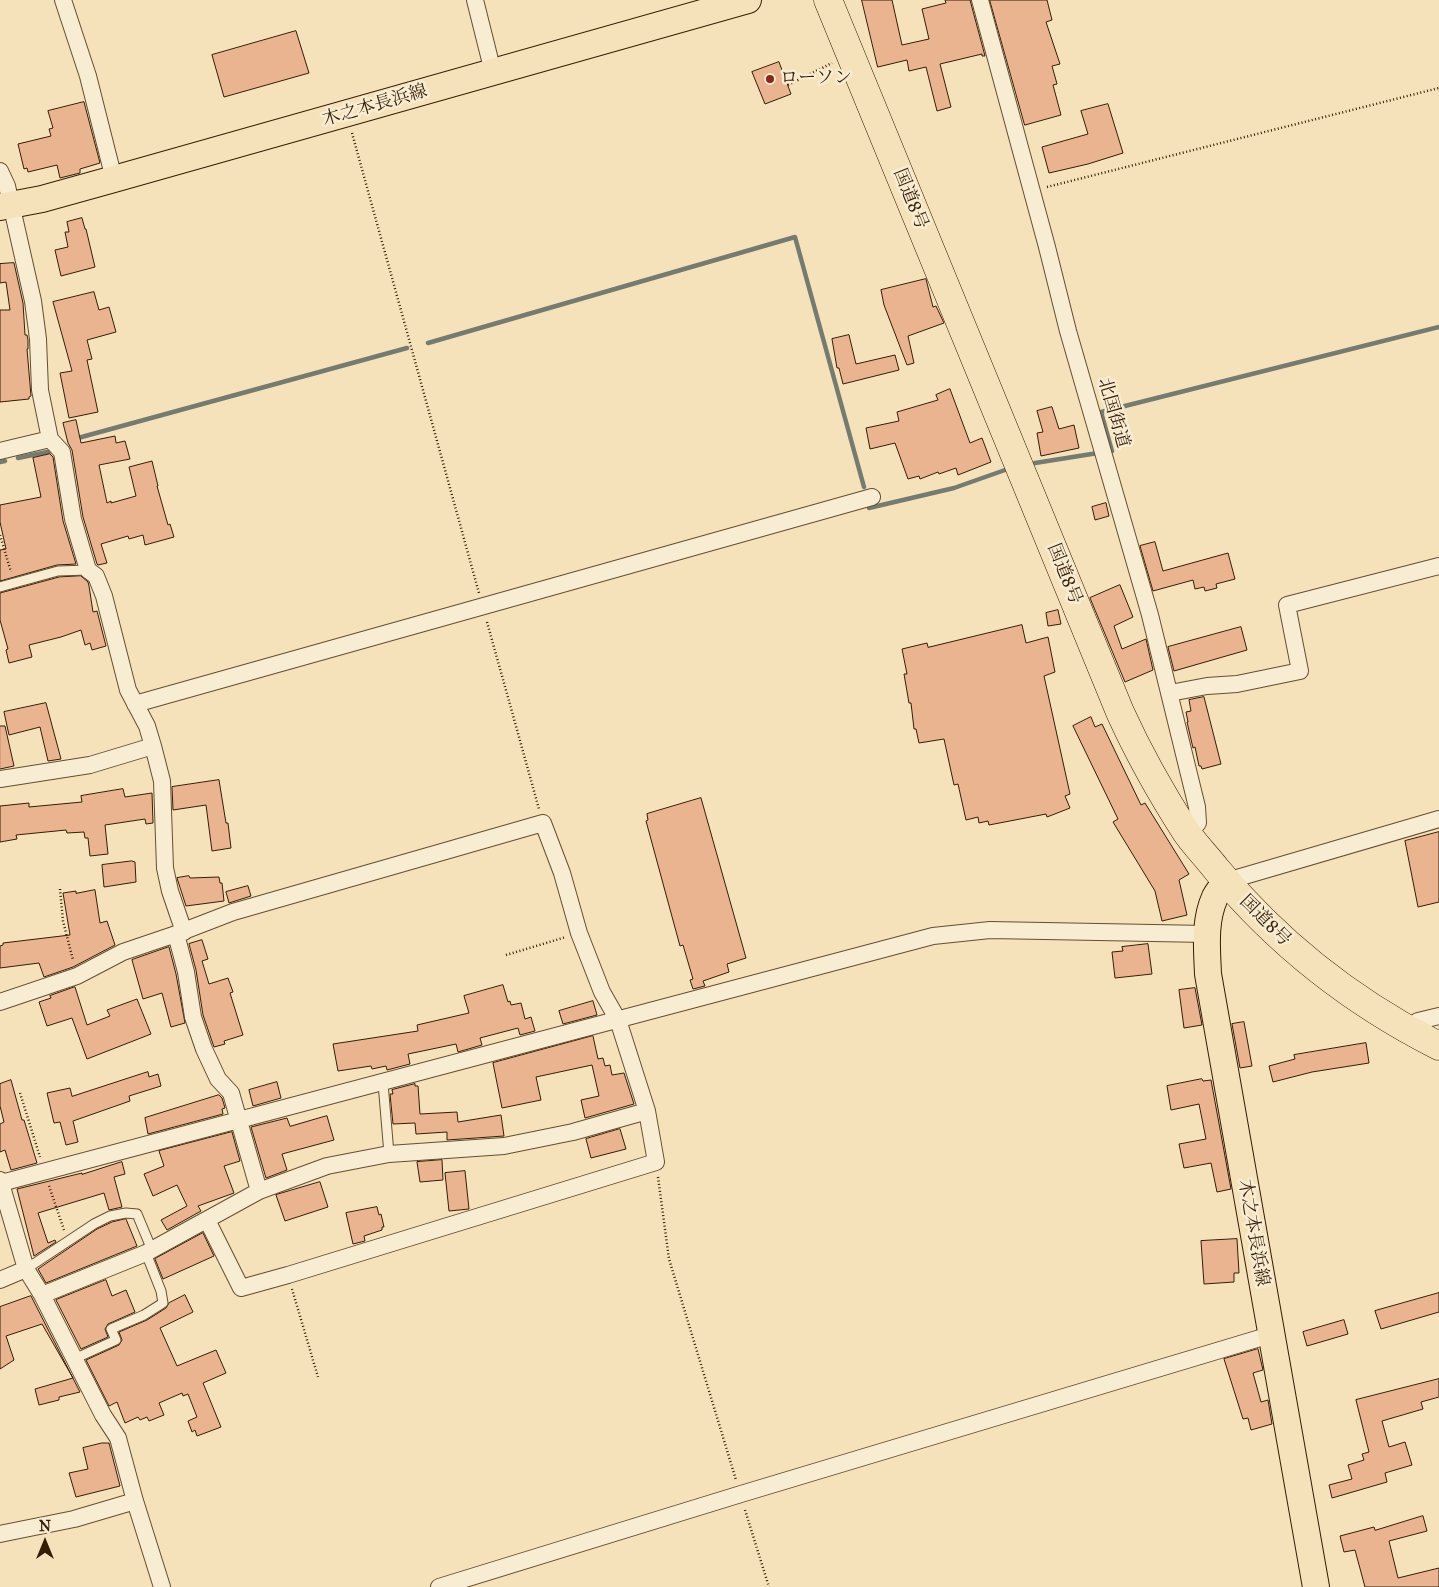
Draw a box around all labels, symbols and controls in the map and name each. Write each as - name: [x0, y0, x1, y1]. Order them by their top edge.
- place label: ローソン: [780, 68, 852, 90]
- marker: ローソン: [764, 73, 776, 85]
- street label: 木之本長浜線: [320, 81, 430, 131]
- street label: 国道8号: [888, 165, 932, 233]
- street label: 北国街道: [1093, 375, 1133, 451]
- street label: 国道8号: [1042, 540, 1086, 608]
- street label: 国道8号: [1235, 891, 1295, 951]
- street label: 木之本長浜線: [1233, 1178, 1273, 1288]
- north arrow: [20, 1517, 70, 1567]
- text: N: [39, 1518, 51, 1535]

